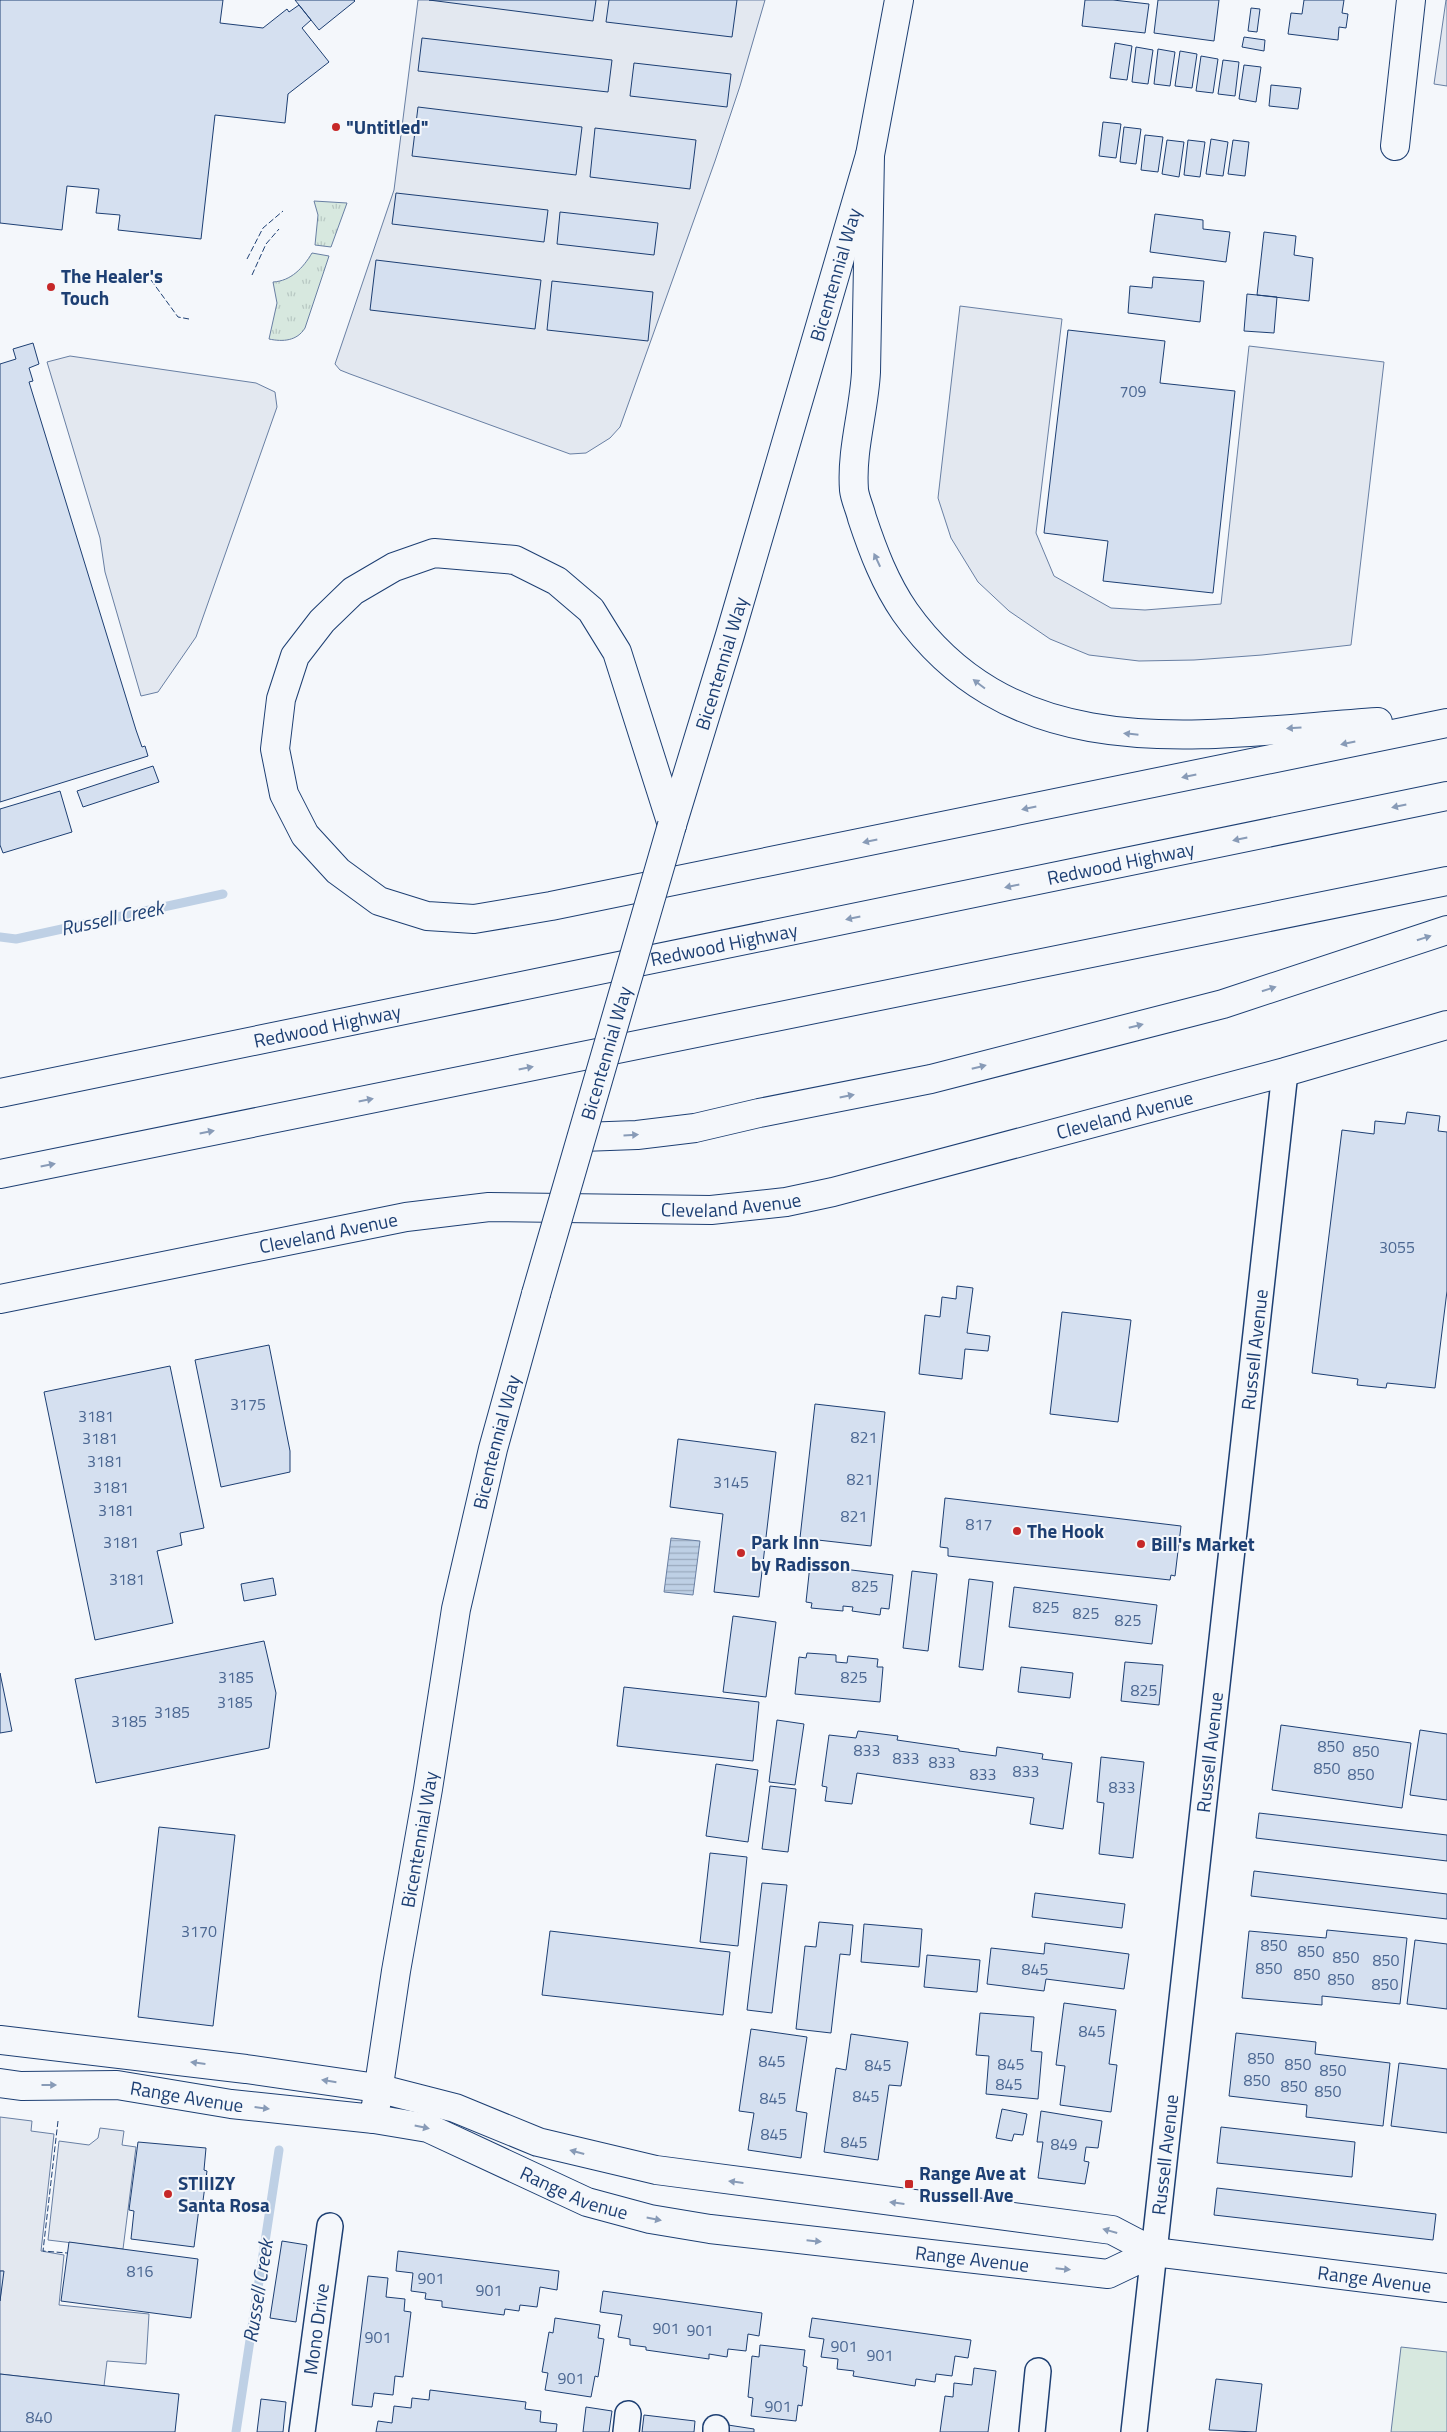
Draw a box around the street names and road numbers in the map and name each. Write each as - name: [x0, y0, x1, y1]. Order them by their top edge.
- street label: Bicentennial Way: [801, 204, 868, 345]
- street label: Bicentennial Way: [687, 593, 754, 733]
- street label: Redwood Highway: [1044, 833, 1197, 892]
- street label: Redwood Highway: [647, 915, 800, 973]
- street label: Bicentennial Way: [572, 982, 639, 1123]
- street label: Redwood Highway: [251, 996, 403, 1055]
- street label: Cleveland Avenue: [1053, 1082, 1196, 1146]
- street label: Cleveland Avenue: [661, 1184, 804, 1224]
- street label: Cleveland Avenue: [256, 1204, 400, 1260]
- street label: Russell Avenue: [1233, 1288, 1275, 1412]
- street label: Bicentennial Way: [465, 1371, 527, 1512]
- street label: Russell Avenue: [1188, 1690, 1230, 1814]
- street label: Bicentennial Way: [392, 1769, 445, 1910]
- street label: Range Avenue: [128, 2072, 245, 2119]
- street label: Russell Avenue: [1143, 2093, 1185, 2217]
- street label: Range Avenue: [515, 2158, 632, 2226]
- street label: Range Avenue: [914, 2237, 1031, 2279]
- street label: Range Avenue: [1316, 2257, 1433, 2300]
- street label: Mono Drive: [295, 2281, 336, 2376]

